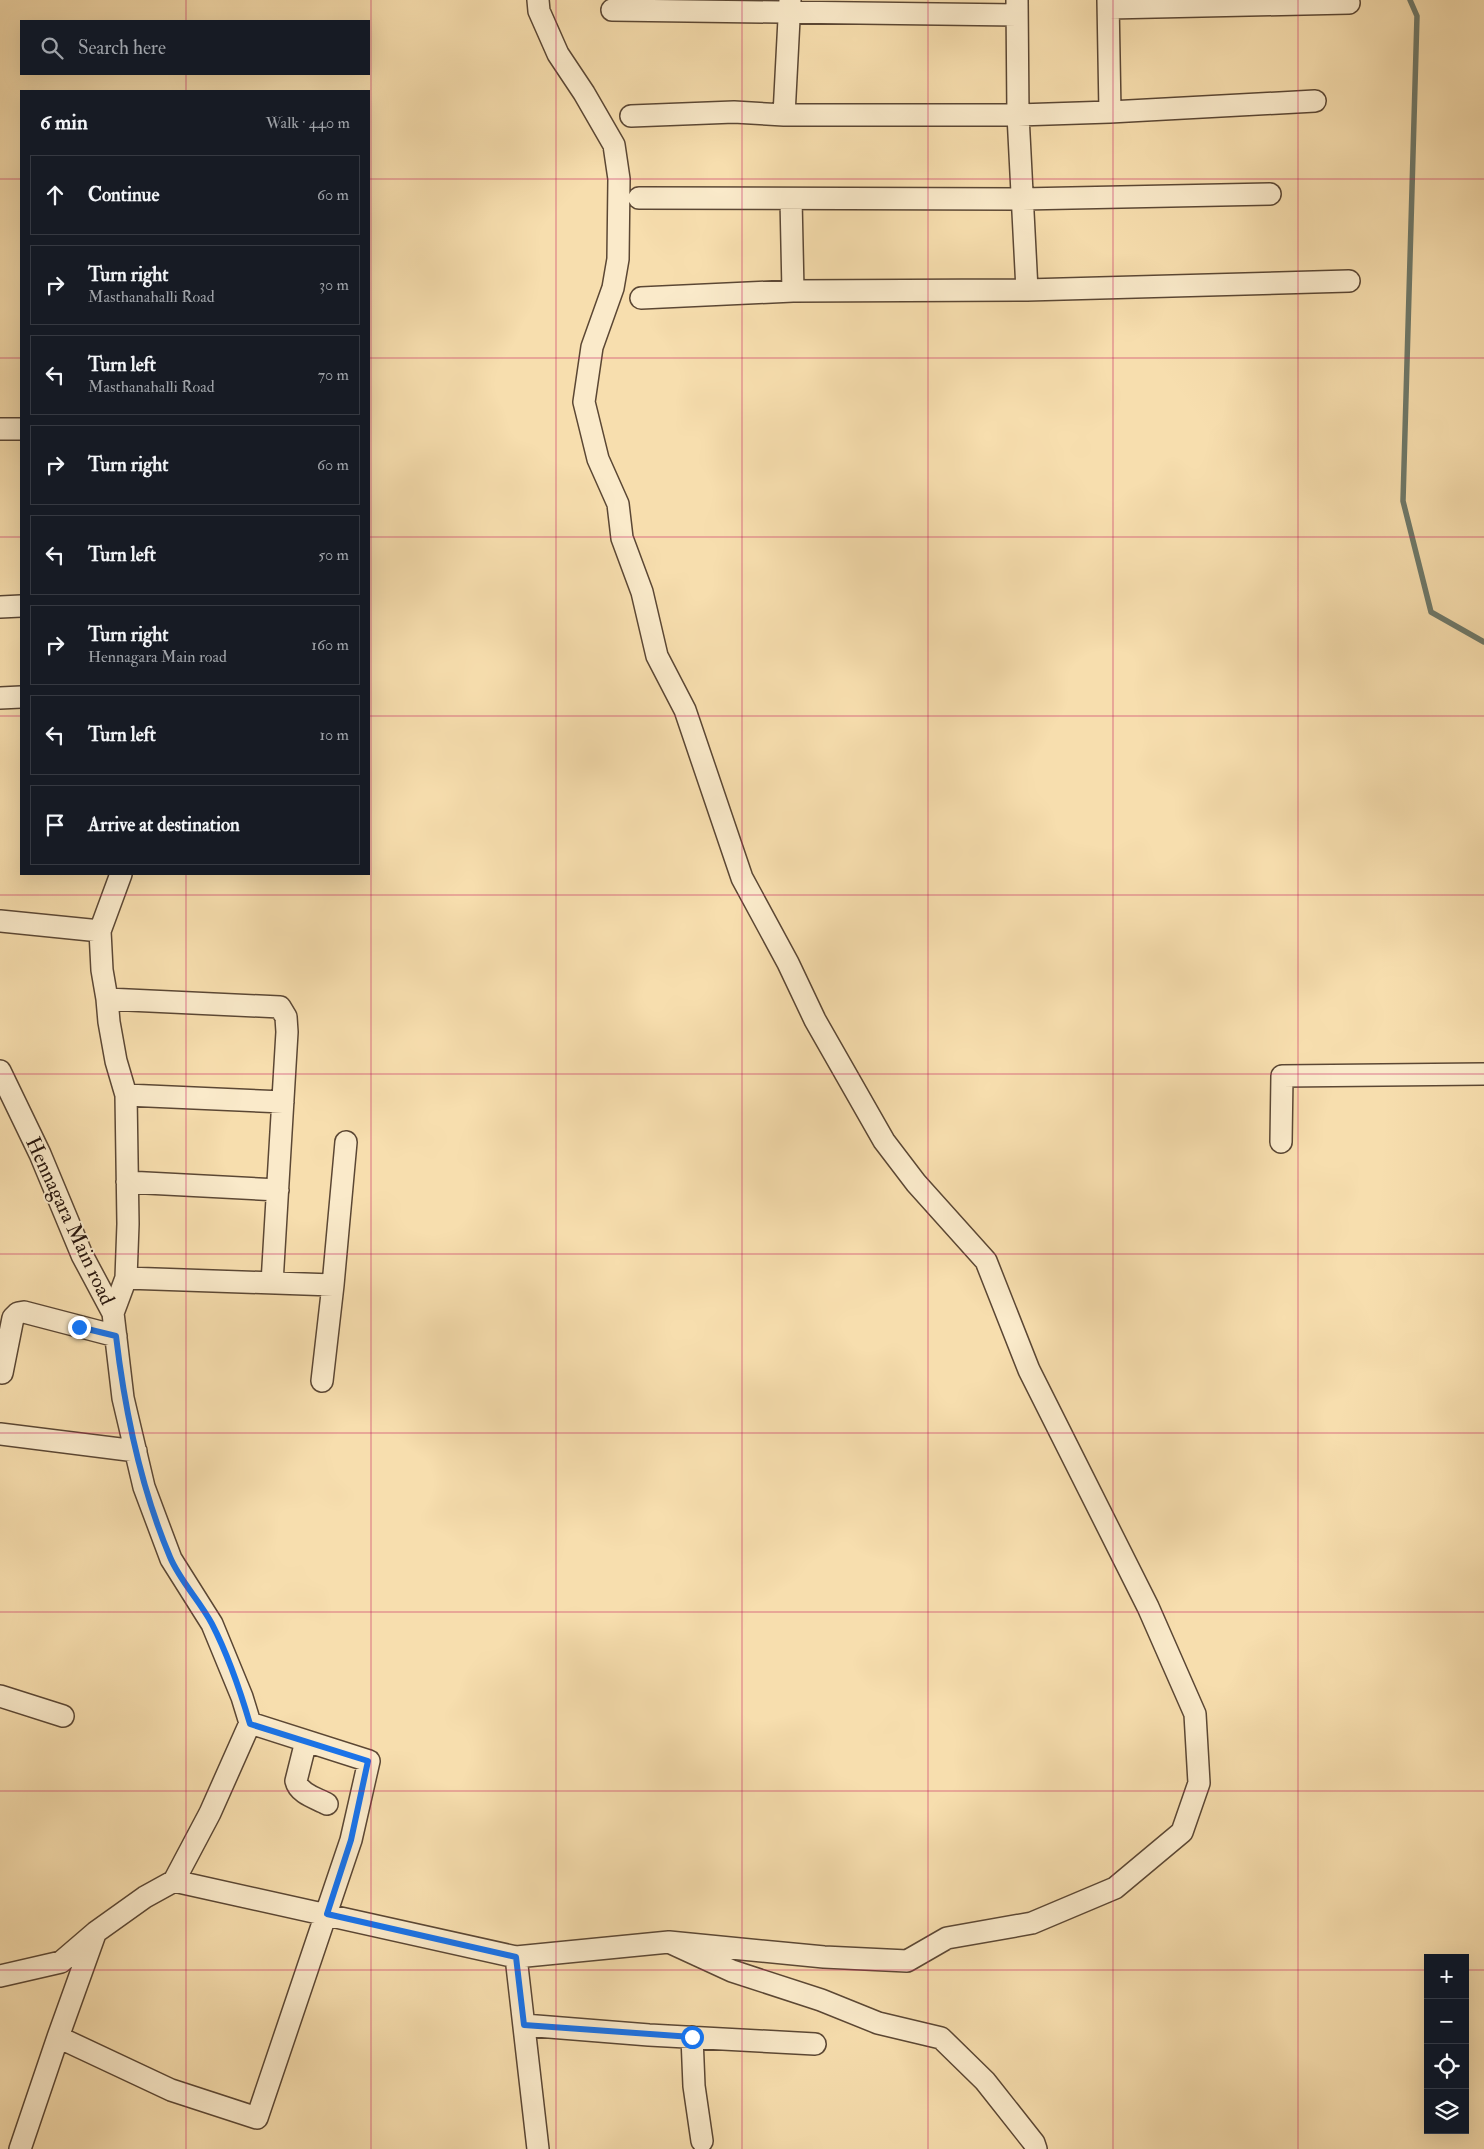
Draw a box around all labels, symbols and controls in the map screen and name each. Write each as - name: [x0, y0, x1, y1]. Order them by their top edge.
- search box: [20, 20, 370, 75]
- icon: search: [38, 34, 66, 62]
- text: Search here: [78, 36, 166, 60]
- text: 6 min: [40, 109, 88, 136]
- text: Walk · 440 m: [266, 113, 350, 133]
- icon: ahead: [41, 181, 69, 209]
- text: Continue: [88, 183, 159, 207]
- text: 60 m: [317, 185, 349, 205]
- text: Turn right: [88, 263, 168, 287]
- icon: right: [41, 271, 69, 299]
- text: 30 m: [319, 275, 349, 295]
- text: Masthanahalli Road: [88, 287, 215, 307]
- text: Turn left: [88, 353, 156, 377]
- icon: left: [41, 361, 69, 389]
- text: 70 m: [318, 365, 349, 385]
- text: Masthanahalli Road: [88, 377, 215, 397]
- icon: right: [41, 451, 69, 479]
- text: Turn right: [88, 453, 168, 477]
- text: 60 m: [317, 455, 349, 475]
- icon: left: [41, 541, 69, 569]
- text: Turn left: [88, 543, 156, 567]
- text: 50 m: [318, 545, 349, 565]
- text: Turn right: [88, 623, 168, 647]
- icon: right: [41, 631, 69, 659]
- text: 160 m: [311, 635, 349, 655]
- text: Hennagara Main road: [88, 647, 227, 667]
- icon: left: [41, 721, 69, 749]
- text: Turn left: [88, 723, 156, 747]
- text: 10 m: [319, 725, 349, 745]
- icon: arrive: [41, 811, 69, 839]
- text: Arrive at destination: [88, 813, 240, 837]
- street label: Hennagara Main road: [19, 1133, 121, 1310]
- route end: [68, 1316, 91, 1339]
- map controls: [1424, 1954, 1469, 2134]
- button: +: [1424, 1954, 1469, 1999]
- button: −: [1424, 1999, 1469, 2044]
- route start: [681, 2026, 704, 2049]
- button: locate: [1424, 2044, 1469, 2089]
- button: layers: [1424, 2089, 1469, 2134]

